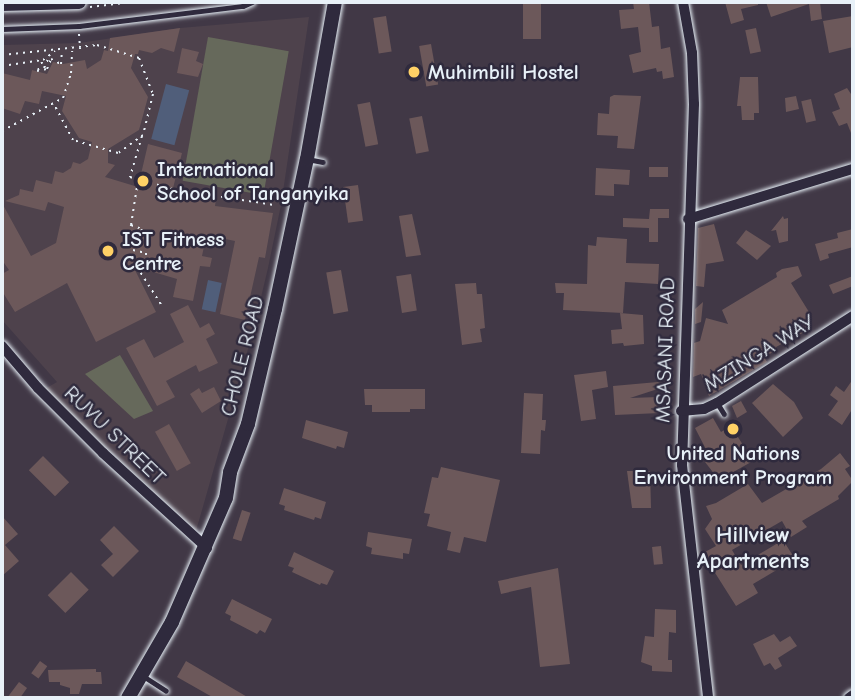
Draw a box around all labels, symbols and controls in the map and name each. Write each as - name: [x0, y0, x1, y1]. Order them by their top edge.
- place label: Muhimbili Hostel: [428, 59, 579, 85]
- marker: Muhimbili Hostel: [406, 64, 422, 80]
- place label: International School of Tanganyika: [157, 156, 349, 206]
- marker: International School of Tanganyika: [135, 173, 151, 189]
- place label: IST Fitness Centre: [122, 226, 224, 276]
- marker: IST Fitness Centre: [100, 243, 116, 259]
- street label: MSASANI ROAD: [650, 277, 680, 423]
- street label: CHOLE ROAD: [215, 293, 269, 419]
- street label: MZINGA WAY: [699, 309, 819, 397]
- street label: RUVU STREET: [59, 380, 171, 490]
- marker: United Nations Environment Program: [725, 421, 741, 437]
- place label: United Nations Environment Program: [634, 440, 832, 490]
- district label: Hillview Apartments: [697, 521, 809, 575]

